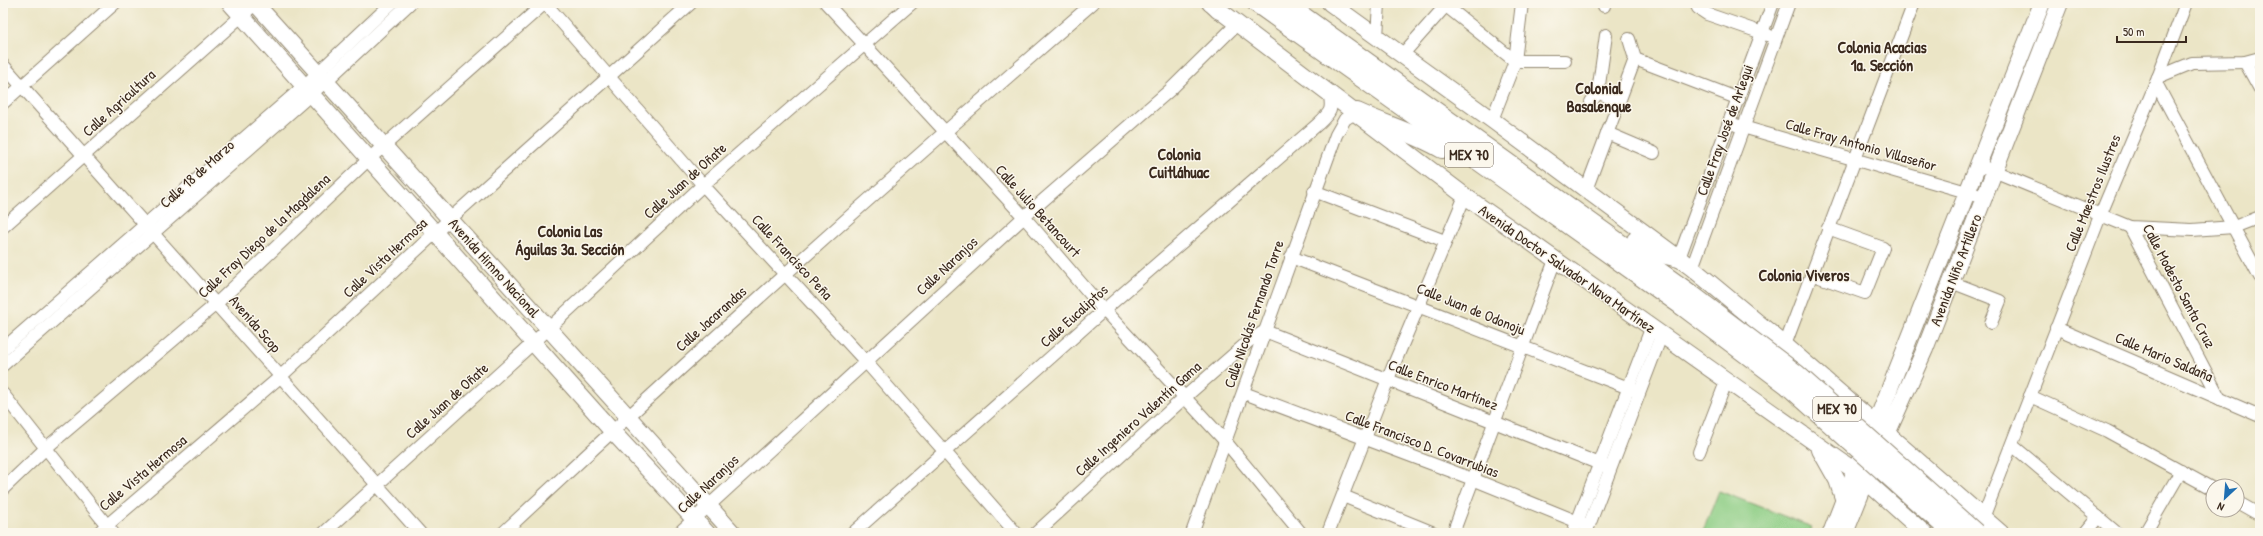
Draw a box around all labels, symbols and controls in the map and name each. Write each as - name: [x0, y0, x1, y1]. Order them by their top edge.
- scale bar: [2117, 18, 2186, 44]
- text: 50 m: [2123, 23, 2144, 40]
- district label: Colonia Acacias 1a. Sección: [1837, 36, 1927, 76]
- street label: Calle Fray José de Arlegui: [1691, 61, 1758, 198]
- street label: Calle Agricultura: [78, 64, 160, 141]
- district label: Colonial Basalenque: [1567, 77, 1632, 118]
- street label: Calle Fray Antonio Villaseñor: [1783, 113, 1939, 176]
- street label: Calle Maestros Ilustres: [2059, 131, 2126, 255]
- street label: Calle 18 de Marzo: [155, 134, 239, 213]
- street label: Calle Juan de Oñate: [639, 138, 731, 224]
- district label: Colonia Cuitláhuac: [1149, 143, 1210, 183]
- road number: MEX 70: [1445, 143, 1493, 167]
- street label: Calle Julio Betancourt: [991, 160, 1086, 262]
- street label: Calle Fray Diego de la Magdalena: [193, 169, 335, 303]
- street label: Avenida Doctor Salvador Nava Martínez: [1475, 199, 1660, 338]
- street label: Calle Francisco Peña: [747, 209, 838, 304]
- street label: Avenida Niño Artillero: [1925, 211, 1986, 329]
- street label: Calle Vista Hermosa: [338, 213, 432, 302]
- street label: Avenida Himno Nacional: [444, 213, 545, 322]
- district label: Colonia Las Águilas 3a. Sección: [515, 220, 625, 261]
- street label: Calle Modesto Santa Cruz: [2138, 220, 2221, 352]
- street label: Calle Naranjos: [911, 231, 982, 300]
- street label: Calle Nicolás Fernando Torre: [1218, 237, 1289, 391]
- district label: Colonia Viveros: [1759, 264, 1850, 286]
- street label: Calle Juan de Odonoju: [1414, 277, 1529, 340]
- street label: Calle Eucaliptos: [1035, 279, 1112, 352]
- street label: Calle Jacarandas: [671, 281, 751, 356]
- street label: Avenida Scop: [225, 290, 287, 357]
- street label: Calle Mario Saldaña: [2112, 326, 2217, 387]
- street label: Calle Enrico Martínez: [1385, 354, 1502, 415]
- street label: Calle Ingeniero Valentín Gama: [1070, 356, 1205, 481]
- street label: Calle Juan de Oñate: [401, 358, 493, 444]
- road number: MEX 70: [1813, 397, 1861, 421]
- street label: Calle Francisco D. Covarrubias: [1342, 405, 1502, 483]
- street label: Calle Vista Hermosa: [94, 430, 191, 516]
- street label: Calle Naranjos: [672, 449, 743, 518]
- north arrow: [2205, 478, 2245, 518]
- text: N: [2215, 499, 2226, 515]

